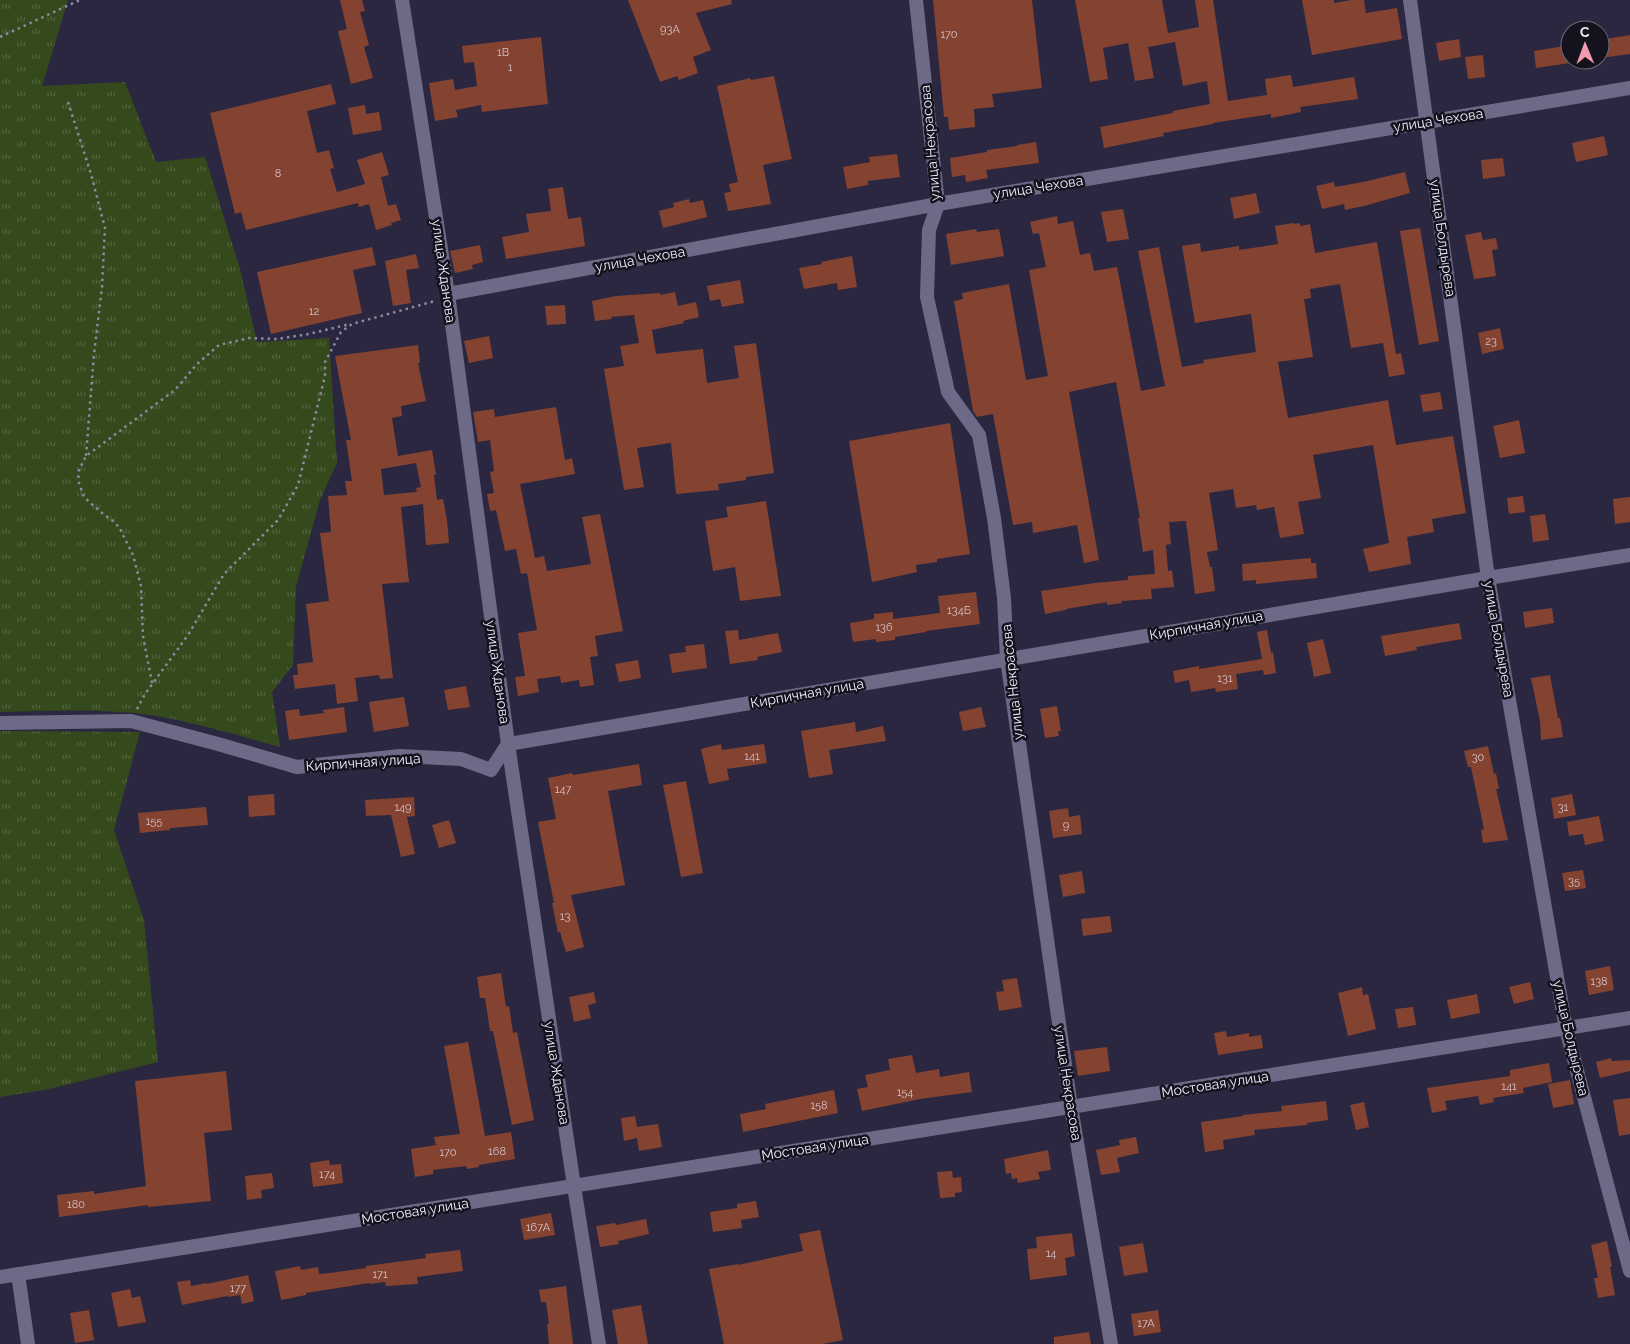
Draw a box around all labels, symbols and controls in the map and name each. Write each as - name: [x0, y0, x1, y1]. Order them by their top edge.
- north arrow: [1560, 20, 1610, 70]
- house number: 93А: [660, 23, 680, 36]
- text: С: [1580, 24, 1590, 40]
- house number: 170: [940, 28, 958, 41]
- house number: 1В: [497, 46, 509, 59]
- house number: 1: [508, 61, 513, 74]
- street label: улица Некрасова: [917, 84, 943, 202]
- street label: улица Чехова: [1392, 105, 1484, 135]
- house number: 8: [275, 167, 281, 180]
- street label: улица Чехова: [992, 172, 1084, 202]
- street label: улица Болдырева: [1427, 178, 1459, 298]
- street label: улица Жданова: [429, 218, 459, 324]
- street label: улица Чехова: [594, 243, 686, 275]
- house number: 12: [309, 305, 319, 318]
- house number: 23: [1485, 335, 1497, 348]
- street label: улица Болдырева: [1481, 579, 1517, 699]
- house number: 134Б: [947, 604, 971, 617]
- street label: Кирпичная улица: [1148, 607, 1264, 643]
- street label: улица Жданова: [483, 619, 513, 725]
- house number: 136: [875, 621, 893, 634]
- street label: улица Некрасова: [998, 623, 1026, 741]
- house number: 131: [1217, 672, 1233, 685]
- street label: Кирпичная улица: [749, 675, 865, 711]
- street label: Кирпичная улица: [305, 750, 421, 774]
- house number: 141: [744, 750, 760, 763]
- house number: 30: [1472, 751, 1485, 764]
- house number: 147: [555, 783, 571, 796]
- house number: 149: [394, 801, 412, 814]
- house number: 31: [1558, 801, 1569, 814]
- house number: 155: [146, 815, 162, 828]
- house number: 9: [1063, 819, 1069, 832]
- house number: 35: [1568, 875, 1580, 888]
- house number: 13: [560, 910, 570, 923]
- house number: 138: [1590, 975, 1608, 988]
- street label: улица Болдырева: [1550, 979, 1592, 1097]
- street label: улица Жданова: [541, 1020, 573, 1126]
- street label: улица Некрасова: [1051, 1024, 1085, 1142]
- street label: Мостовая улица: [1160, 1068, 1270, 1100]
- house number: 141: [1501, 1080, 1517, 1093]
- house number: 154: [897, 1086, 913, 1099]
- house number: 158: [810, 1099, 828, 1112]
- street label: Мостовая улица: [760, 1131, 870, 1163]
- house number: 168: [488, 1145, 506, 1158]
- house number: 170: [439, 1146, 457, 1159]
- house number: 174: [319, 1168, 335, 1181]
- street label: Мостовая улица: [360, 1195, 470, 1227]
- house number: 180: [67, 1198, 85, 1211]
- house number: 167А: [526, 1221, 551, 1234]
- house number: 14: [1046, 1247, 1056, 1260]
- house number: 171: [372, 1268, 388, 1281]
- house number: 177: [230, 1282, 246, 1295]
- house number: 17А: [1137, 1317, 1155, 1330]

